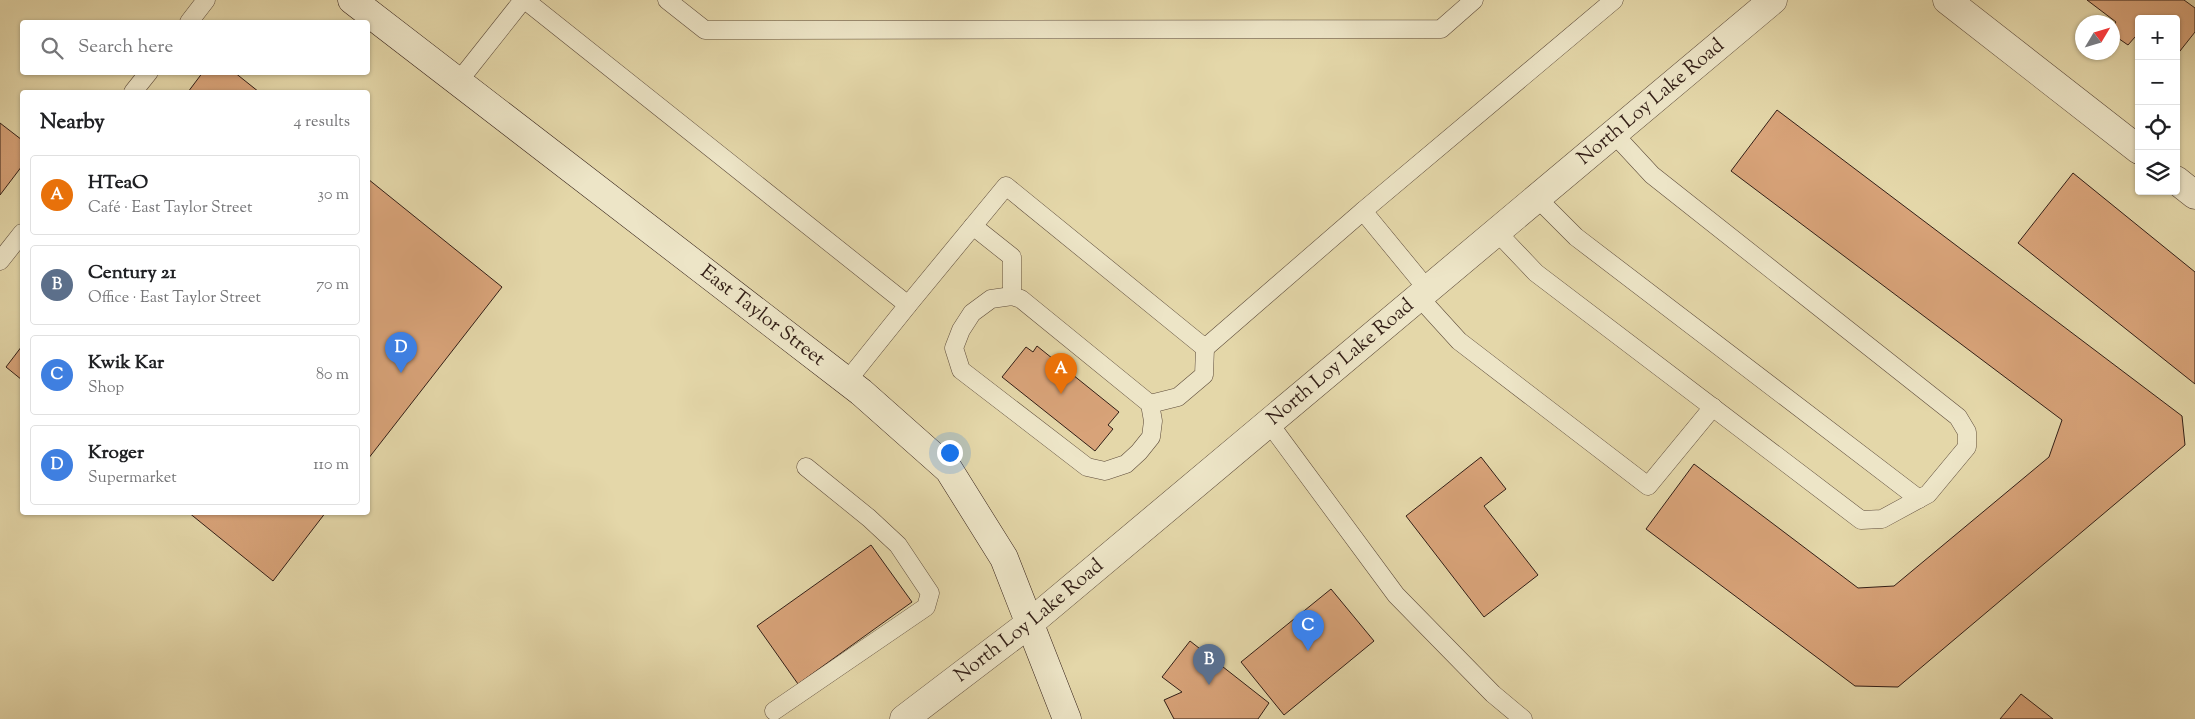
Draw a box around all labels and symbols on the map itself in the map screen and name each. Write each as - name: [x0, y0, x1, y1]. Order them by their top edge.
- north arrow: [2075, 15, 2120, 60]
- street label: North Loy Lake Road: [1571, 32, 1731, 172]
- street label: East Taylor Street: [694, 258, 831, 374]
- street label: North Loy Lake Road: [1261, 292, 1421, 433]
- pin: D: [385, 332, 417, 373]
- pin: A: [1045, 353, 1077, 394]
- your location: [937, 440, 963, 466]
- street label: North Loy Lake Road: [948, 552, 1110, 690]
- pin: C: [1292, 610, 1324, 651]
- pin: B: [1193, 644, 1225, 685]

